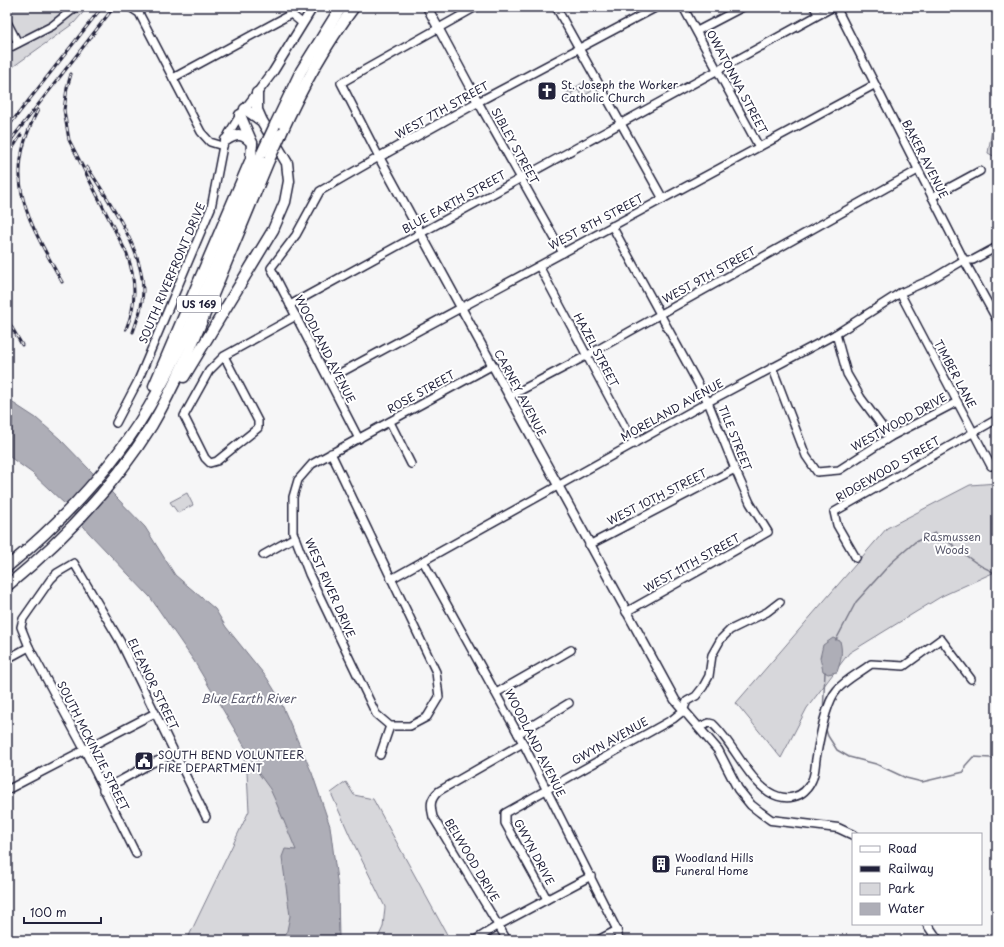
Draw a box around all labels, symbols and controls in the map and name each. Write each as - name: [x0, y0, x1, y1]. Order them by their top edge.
- street label: OWATONNA STREET: [703, 27, 772, 137]
- street label: WEST 7TH STREET: [392, 76, 492, 142]
- place label: St. Joseph the Worker Catholic Church: [561, 76, 679, 106]
- church icon: St. Joseph the Worker Catholic Church: [536, 80, 558, 102]
- street label: SIBLEY STREET: [487, 104, 544, 187]
- street label: BAKER AVENUE: [898, 116, 953, 201]
- street label: BLUE EARTH STREET: [399, 166, 509, 237]
- street label: WEST 8TH STREET: [545, 189, 647, 254]
- street label: SOUTH RIVERFRONT DRIVE: [134, 200, 209, 346]
- street label: WEST 9TH STREET: [659, 242, 759, 307]
- street label: WOODLAND AVENUE: [291, 292, 360, 406]
- road number: US 169: [177, 296, 221, 312]
- street label: HAZEL STREET: [570, 310, 623, 390]
- street label: TIMBER LANE: [930, 336, 981, 411]
- street label: CARNEY AVENUE: [490, 346, 551, 439]
- street label: ROSE STREET: [384, 366, 458, 417]
- street label: MORELAND AVENUE: [617, 374, 726, 445]
- street label: WESTWOOD DRIVE: [848, 388, 950, 455]
- street label: TILE STREET: [715, 403, 756, 473]
- street label: RIDGEWOOD STREET: [832, 431, 944, 505]
- street label: WEST 10TH STREET: [604, 464, 710, 529]
- park label: Rasmussen Woods: [923, 528, 981, 558]
- street label: WEST 11TH STREET: [640, 529, 744, 596]
- street label: WEST RIVER DRIVE: [301, 535, 360, 640]
- street label: ELEANOR STREET: [124, 635, 183, 733]
- street label: SOUTH MCKINZIE STREET: [53, 678, 134, 814]
- street label: WOODLAND AVENUE: [501, 686, 570, 800]
- water label: Blue Earth River: [201, 689, 297, 707]
- street label: GWYN AVENUE: [569, 713, 651, 769]
- place label: SOUTH BEND VOLUNTEER FIRE DEPARTMENT: [158, 746, 304, 776]
- public building icon: SOUTH BEND VOLUNTEER FIRE DEPARTMENT: [133, 750, 155, 772]
- street label: BELWOOD DRIVE: [441, 815, 504, 905]
- street label: GWYN DRIVE: [510, 816, 559, 888]
- legend: [852, 833, 982, 925]
- text: Road: [888, 839, 917, 857]
- place label: Woodland Hills Funeral Home: [675, 849, 754, 879]
- building icon: Woodland Hills Funeral Home: [650, 853, 672, 875]
- text: Railway: [888, 859, 934, 877]
- text: Park: [888, 879, 915, 897]
- scale bar: [24, 899, 101, 925]
- text: Water: [888, 899, 925, 917]
- text: 100 m: [30, 903, 67, 921]

